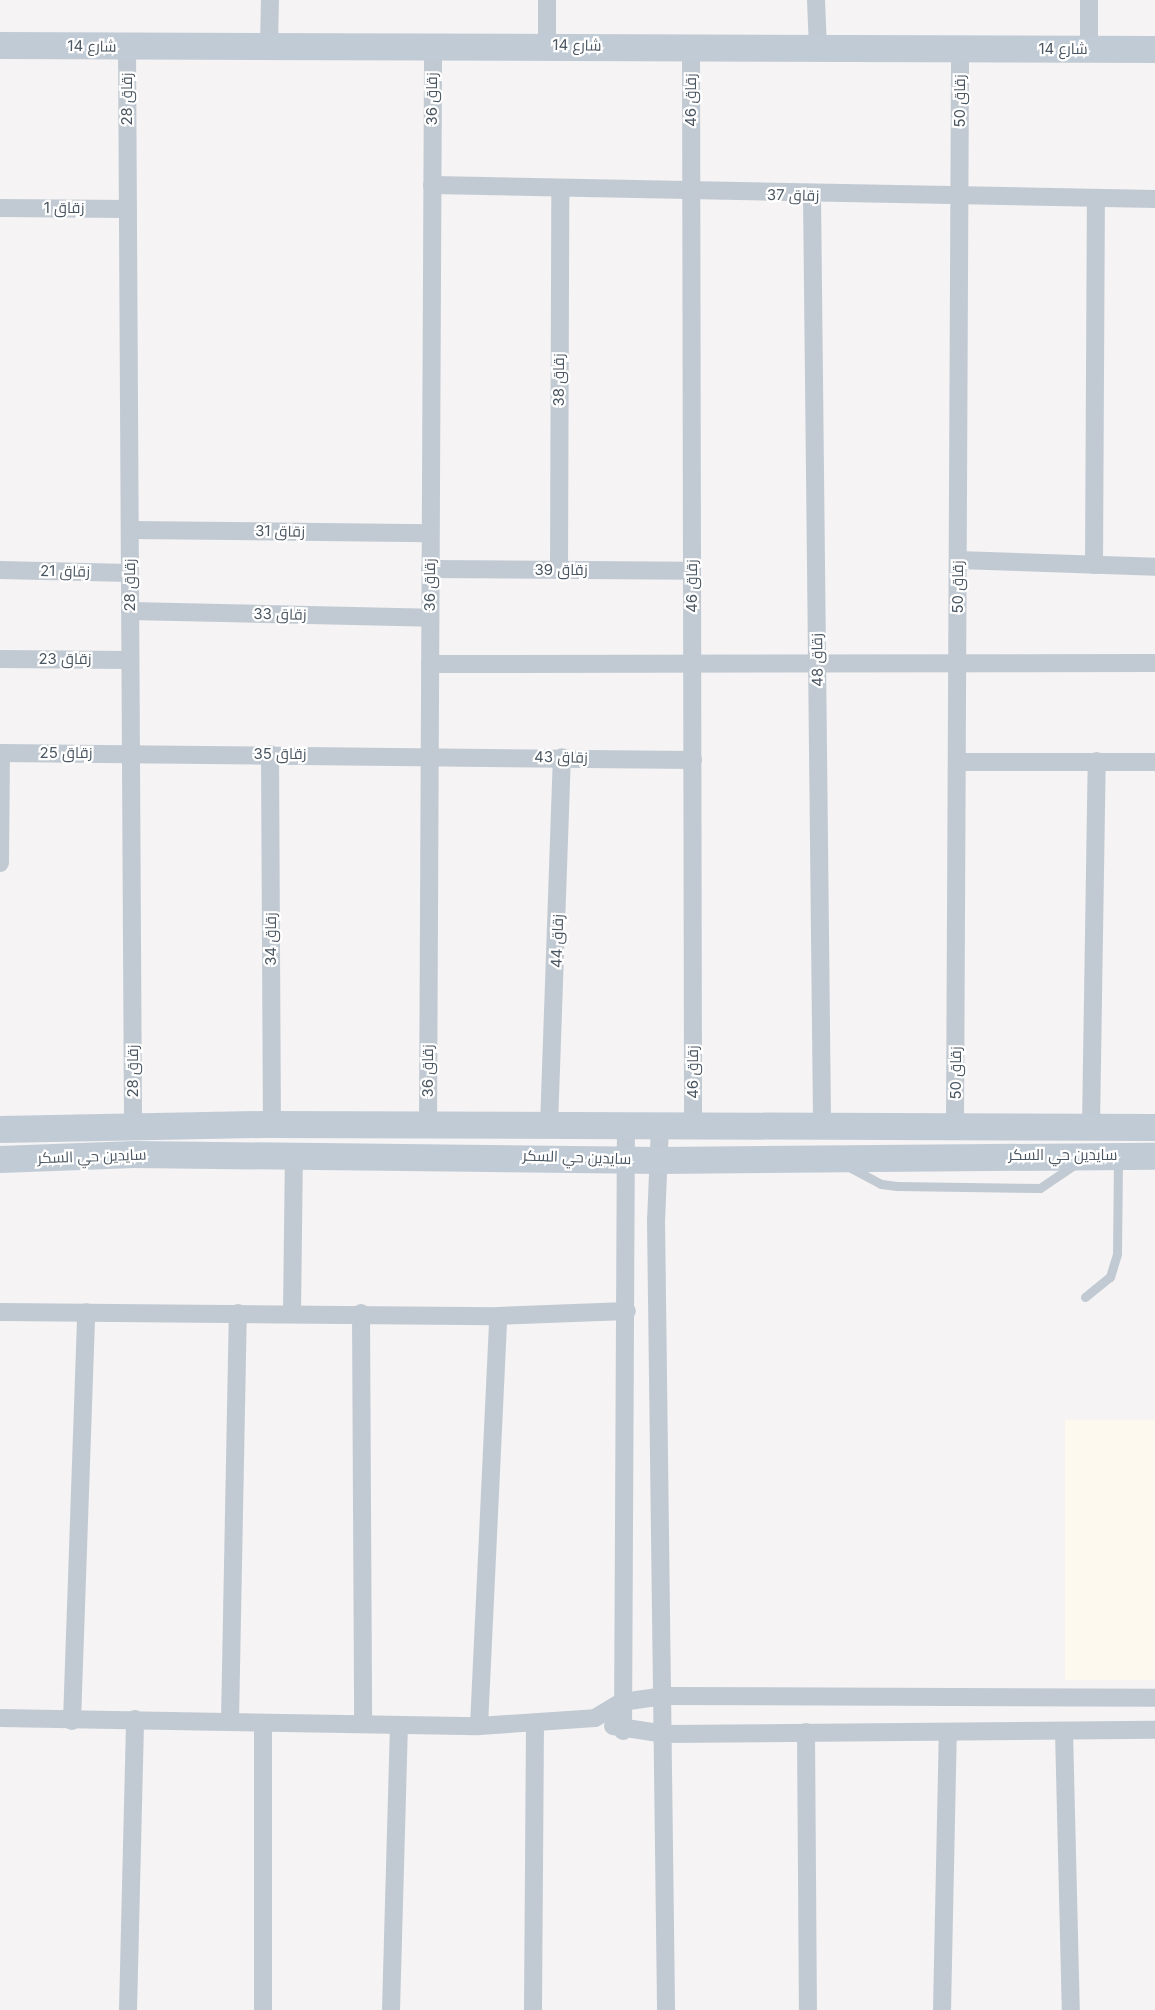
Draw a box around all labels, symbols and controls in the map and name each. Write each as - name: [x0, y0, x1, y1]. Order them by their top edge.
- street label: شارع 14: [552, 36, 602, 54]
- street label: شارع 14: [67, 37, 117, 55]
- street label: شارع 14: [1038, 40, 1088, 58]
- street label: زقاق 28: [118, 72, 136, 126]
- street label: زقاق 36: [423, 72, 441, 126]
- street label: زقاق 46: [682, 73, 700, 127]
- street label: زقاق 50: [951, 74, 969, 128]
- street label: زقاق 37: [767, 186, 819, 204]
- street label: زقاق 1: [44, 199, 84, 217]
- street label: زقاق 38: [550, 353, 568, 407]
- street label: زقاق 31: [255, 522, 305, 540]
- street label: زقاق 28: [121, 558, 139, 612]
- street label: زقاق 36: [421, 558, 439, 612]
- street label: زقاق 46: [683, 559, 701, 613]
- street label: زقاق 50: [949, 560, 967, 614]
- street label: زقاق 39: [534, 561, 588, 579]
- street label: زقاق 21: [40, 562, 90, 580]
- street label: زقاق 33: [253, 605, 307, 623]
- street label: زقاق 48: [808, 633, 826, 687]
- street label: زقاق 23: [38, 650, 92, 668]
- street label: زقاق 25: [40, 744, 92, 762]
- street label: زقاق 35: [253, 745, 307, 763]
- street label: زقاق 43: [534, 748, 588, 766]
- street label: زقاق 34: [262, 912, 280, 966]
- street label: زقاق 44: [547, 914, 567, 968]
- street label: زقاق 28: [124, 1044, 142, 1098]
- street label: زقاق 36: [419, 1044, 437, 1098]
- street label: زقاق 46: [684, 1045, 702, 1099]
- street label: زقاق 50: [947, 1046, 965, 1100]
- street label: سايدين حي السكر: [37, 1145, 147, 1167]
- street label: سايدين حي السكر: [522, 1146, 632, 1168]
- street label: سايدين حي السكر: [1009, 1146, 1117, 1164]

